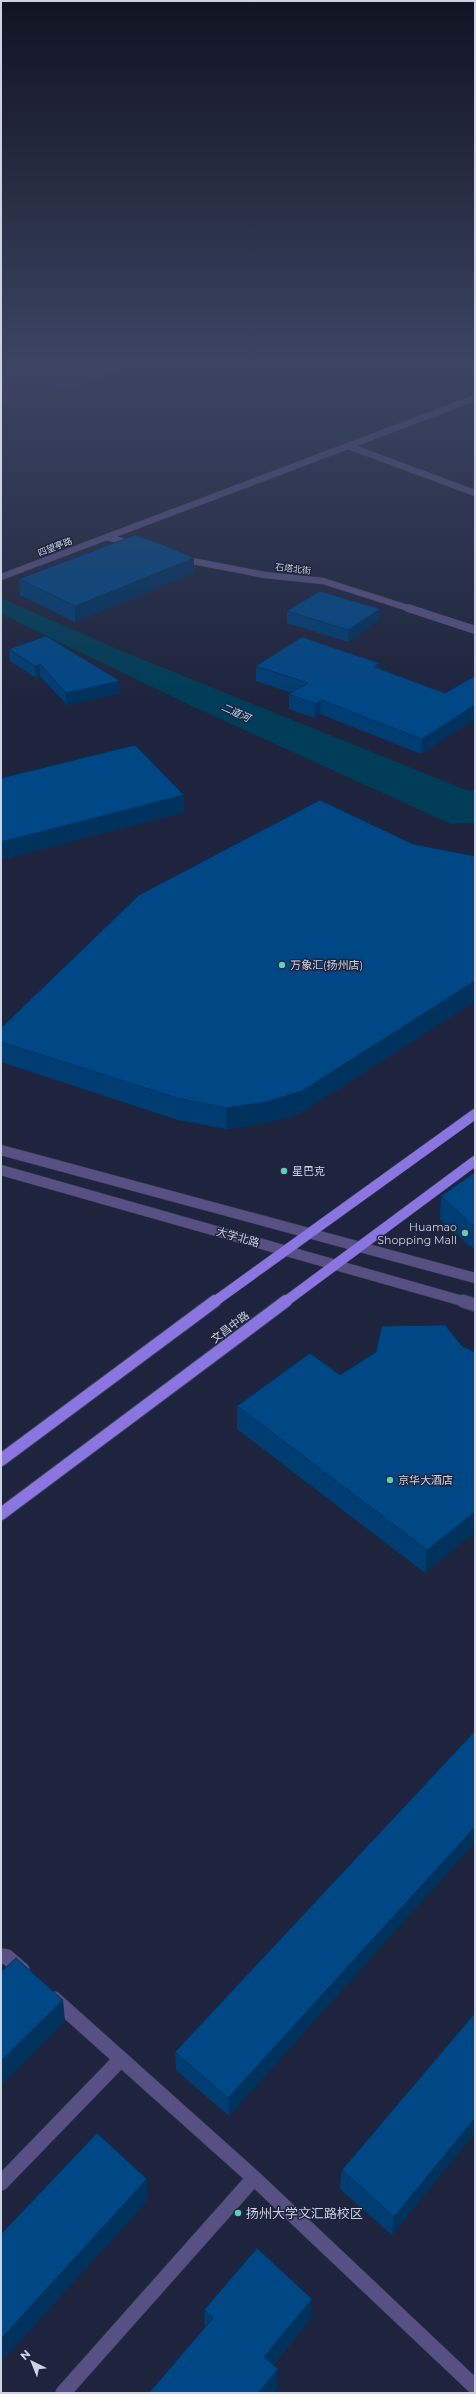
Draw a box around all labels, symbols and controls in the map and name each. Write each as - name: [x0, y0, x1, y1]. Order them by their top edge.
- street label: 四望亭路: [36, 535, 74, 558]
- street label: 石塔北街: [275, 561, 312, 576]
- water label: 二道河: [219, 700, 254, 725]
- place label: 万象汇(扬州店): [290, 958, 363, 972]
- marker: 万象汇(扬州店): [277, 960, 287, 970]
- place label: 星巴克: [292, 1164, 325, 1178]
- marker: 星巴克: [279, 1166, 289, 1176]
- place label: Huamao Shopping Mall: [377, 1220, 457, 1247]
- street label: 大学北路: [215, 1224, 261, 1250]
- marker: Huamao Shopping Mall: [460, 1228, 470, 1238]
- street label: 文昌中路: [208, 1308, 252, 1346]
- place label: 京华大酒店: [398, 1473, 453, 1487]
- marker: 京华大酒店: [385, 1475, 395, 1485]
- place label: 扬州大学文汇路校区: [246, 2205, 363, 2221]
- marker: 扬州大学文汇路校区: [233, 2208, 243, 2218]
- north arrow: [12, 2342, 52, 2382]
- text: N: [17, 2347, 33, 2363]

